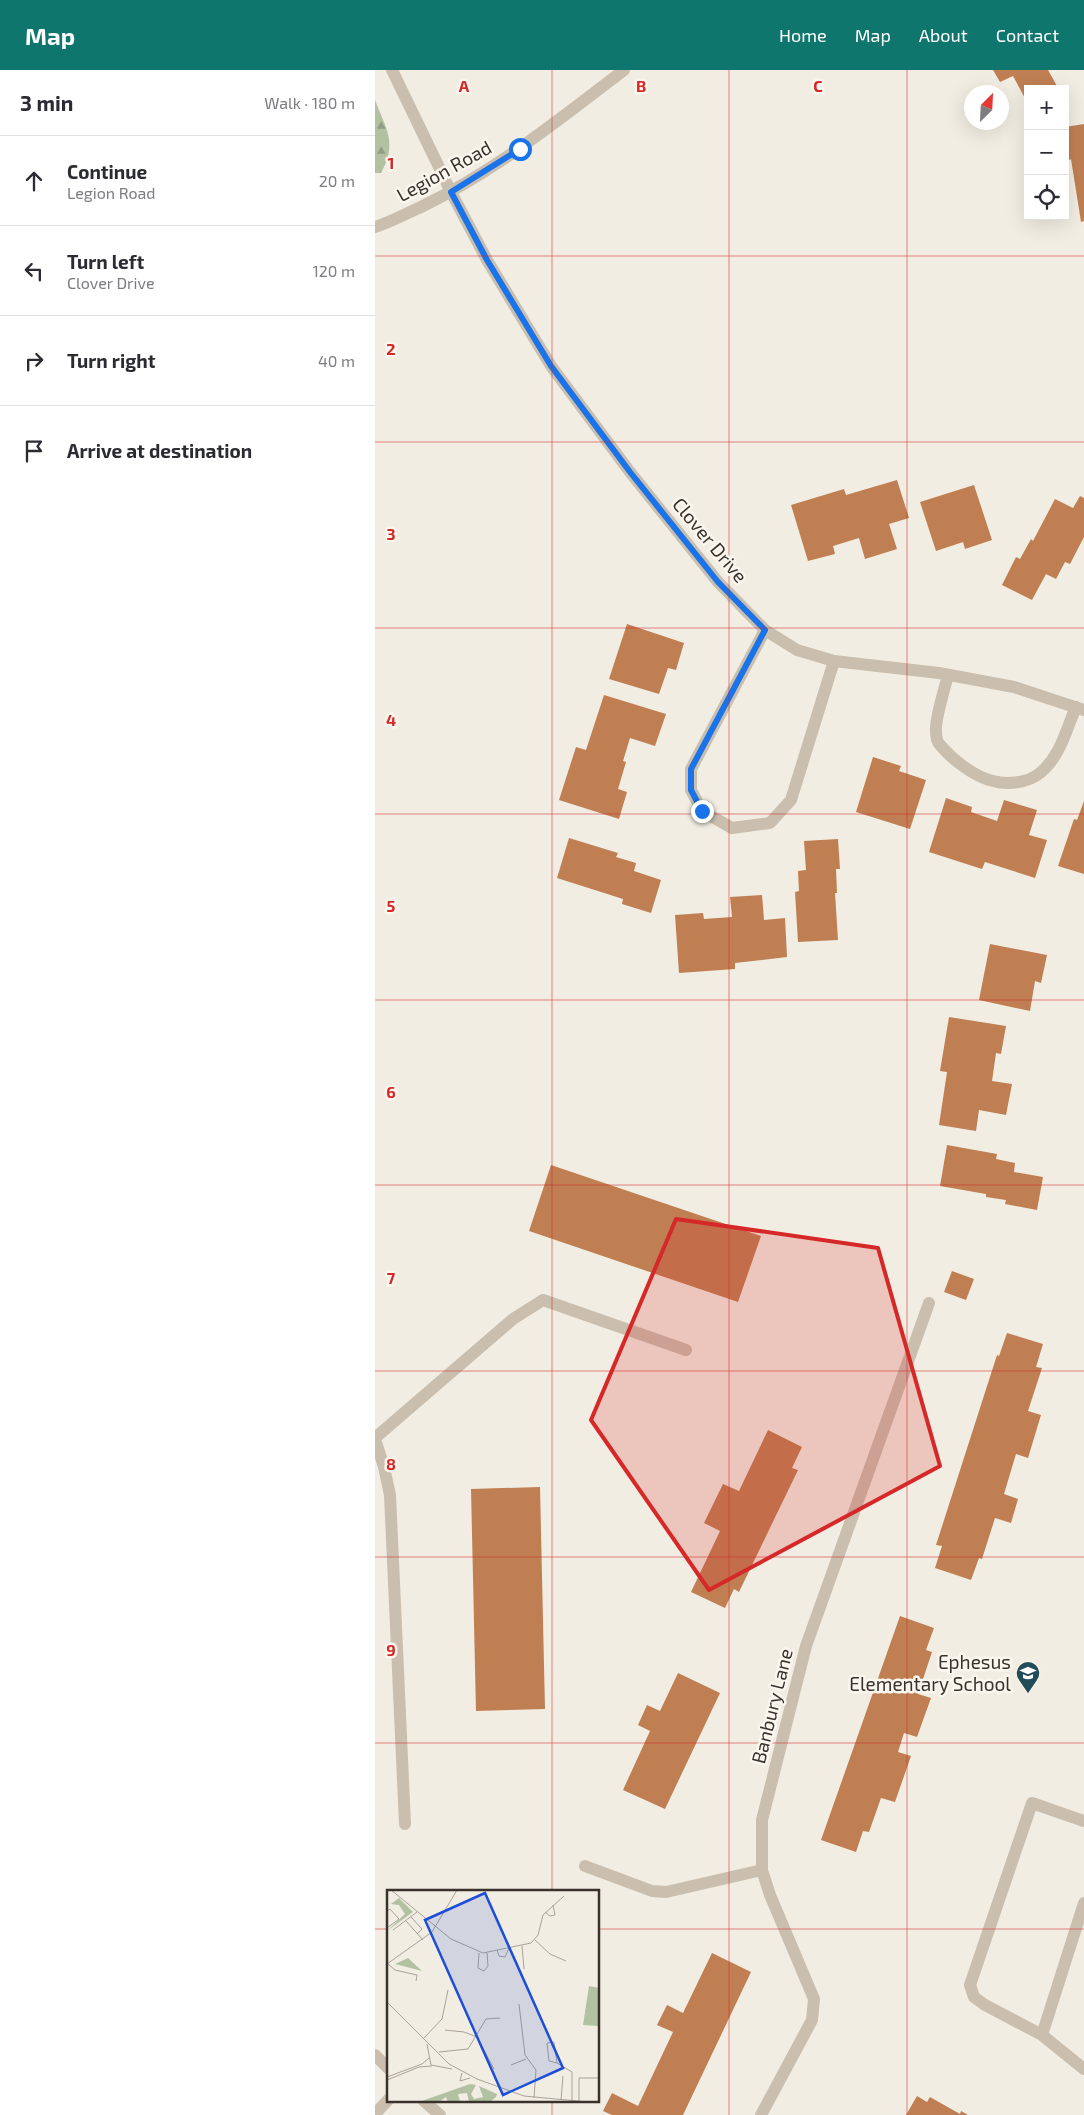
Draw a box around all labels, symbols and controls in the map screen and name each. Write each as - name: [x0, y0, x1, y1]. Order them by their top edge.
- text: Map: [25, 21, 75, 50]
- text: Home: [779, 24, 827, 46]
- text: Map: [855, 24, 891, 46]
- text: About: [919, 24, 968, 46]
- text: Contact: [996, 24, 1059, 46]
- text: A: [459, 76, 470, 95]
- text: B: [636, 76, 646, 95]
- text: C: [813, 76, 823, 95]
- north arrow: [964, 85, 1009, 130]
- map controls: [1024, 85, 1069, 220]
- button: +: [1024, 85, 1069, 130]
- text: 3 min: [20, 90, 73, 115]
- text: Walk · 180 m: [264, 93, 355, 112]
- button: −: [1024, 130, 1069, 175]
- street label: Legion Road: [392, 135, 495, 206]
- route start: [509, 138, 532, 161]
- text: 1: [388, 153, 394, 172]
- text: Continue: [67, 160, 147, 183]
- icon: ahead: [20, 167, 48, 195]
- text: 20 m: [319, 171, 355, 190]
- button: locate: [1024, 175, 1069, 220]
- text: Legion Road: [67, 183, 155, 202]
- text: Turn left: [67, 250, 144, 273]
- icon: left: [20, 257, 48, 285]
- text: 120 m: [312, 261, 355, 280]
- text: Clover Drive: [67, 273, 154, 292]
- text: 2: [386, 339, 396, 358]
- icon: right: [20, 347, 48, 375]
- text: Turn right: [67, 349, 155, 372]
- text: 40 m: [318, 351, 355, 370]
- icon: arrive: [20, 437, 48, 465]
- text: Arrive at destination: [67, 439, 252, 462]
- street label: Clover Drive: [668, 493, 753, 587]
- text: 3: [386, 524, 396, 543]
- text: 4: [386, 710, 396, 729]
- route end: [691, 800, 714, 823]
- text: 5: [387, 896, 396, 915]
- text: 6: [386, 1082, 396, 1101]
- text: 7: [387, 1268, 396, 1287]
- text: 8: [386, 1454, 396, 1473]
- text: 9: [386, 1640, 396, 1659]
- street label: Banbury Lane: [746, 1646, 797, 1766]
- place label: Ephesus Elementary School: [849, 1650, 1011, 1695]
- school or university icon: Ephesus Elementary School: [1015, 1660, 1041, 1694]
- inset map: [387, 1890, 600, 2102]

